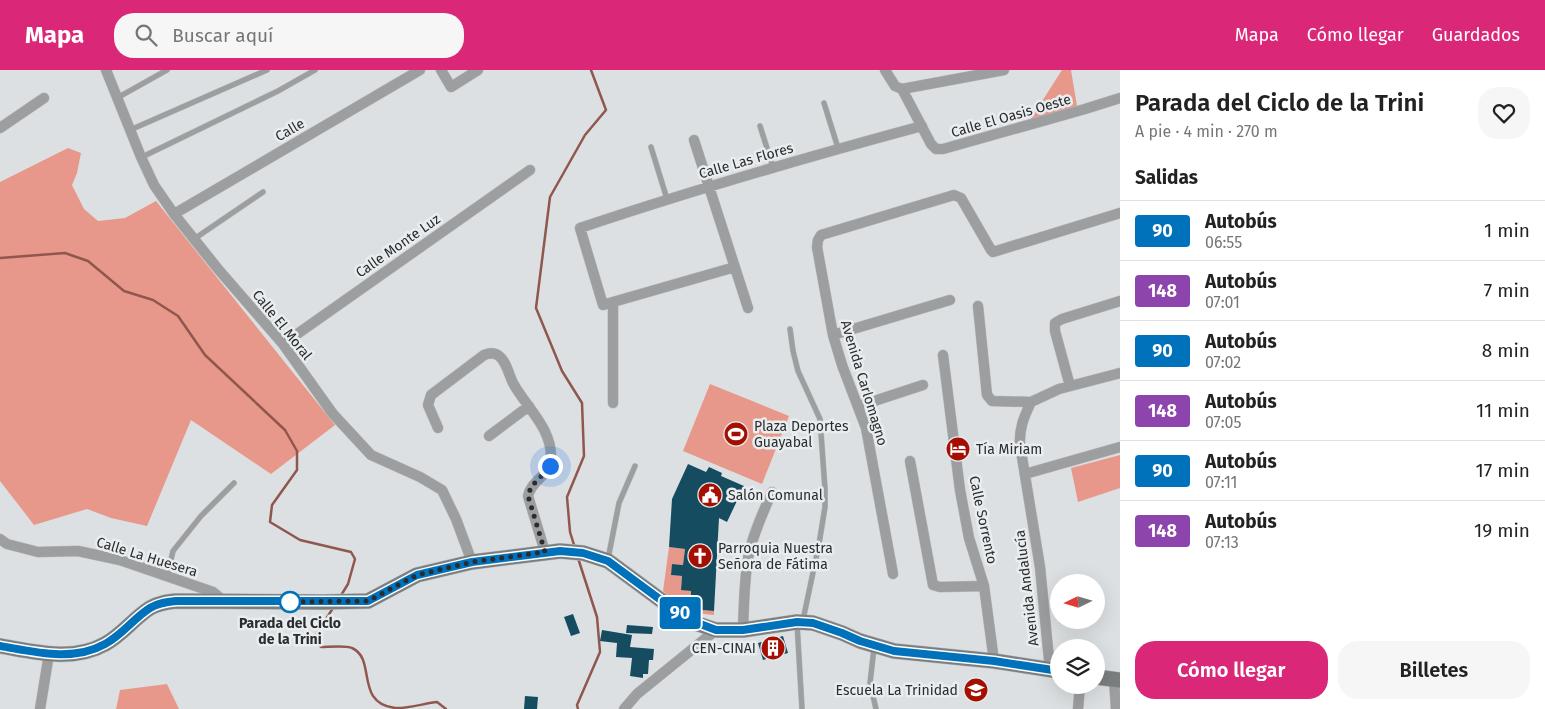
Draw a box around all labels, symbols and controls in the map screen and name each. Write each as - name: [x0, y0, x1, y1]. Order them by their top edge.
- search box: [114, 13, 464, 58]
- text: Mapa: [25, 21, 84, 49]
- icon: search: [132, 21, 160, 49]
- text: Buscar aquí: [172, 24, 273, 47]
- text: Mapa: [1235, 24, 1279, 46]
- text: Cómo llegar: [1307, 24, 1404, 46]
- text: Guardados: [1432, 24, 1520, 46]
- button: heart: [1478, 87, 1530, 139]
- text: Parada del Ciclo de la Trini: [1135, 89, 1424, 117]
- street label: Calle El Oasis Oeste: [949, 91, 1073, 141]
- street label: Calle: [272, 115, 308, 145]
- text: A pie · 4 min · 270 m: [1135, 122, 1278, 141]
- street label: Calle Las Flores: [697, 139, 796, 183]
- text: Salidas: [1135, 166, 1198, 189]
- text: Autobús: [1205, 210, 1277, 233]
- street label: Calle Monte Luz: [353, 211, 443, 281]
- text: 1 min: [1484, 219, 1530, 242]
- text: 90: [1152, 220, 1173, 242]
- text: 06:55: [1205, 233, 1242, 252]
- text: Autobús: [1205, 270, 1277, 293]
- text: 7 min: [1484, 279, 1530, 302]
- text: 148: [1148, 280, 1177, 302]
- street label: Calle El Moral: [249, 286, 315, 364]
- text: 07:01: [1205, 293, 1240, 312]
- street label: Avenida Carlomagno: [837, 318, 891, 448]
- text: Autobús: [1205, 330, 1277, 353]
- text: 8 min: [1482, 339, 1530, 362]
- text: 90: [1152, 340, 1173, 362]
- text: 07:02: [1205, 353, 1241, 372]
- text: Autobús: [1205, 390, 1277, 413]
- text: 11 min: [1476, 399, 1530, 422]
- text: 148: [1148, 400, 1177, 422]
- text: 07:05: [1205, 413, 1242, 432]
- place label: Plaza Deportes Guayabal: [754, 418, 849, 451]
- sports icon: Plaza Deportes Guayabal: [723, 421, 749, 447]
- hotel icon: Tía Miriam: [945, 436, 971, 462]
- place label: Tía Miriam: [976, 441, 1042, 458]
- text: Autobús: [1205, 450, 1277, 473]
- your location: [538, 454, 563, 479]
- text: 17 min: [1476, 459, 1530, 482]
- text: 90: [1152, 460, 1173, 482]
- text: 07:11: [1205, 473, 1238, 492]
- street label: Calle Sorrento: [965, 474, 1001, 566]
- public building icon: Salón Comunal: [697, 482, 723, 508]
- place label: Salón Comunal: [728, 487, 823, 504]
- text: Autobús: [1205, 510, 1277, 533]
- text: 19 min: [1474, 519, 1530, 542]
- text: 148: [1148, 520, 1177, 542]
- street label: Avenida Andalucía: [1011, 529, 1043, 647]
- text: 07:13: [1205, 533, 1239, 552]
- street label: Calle La Huesera: [94, 534, 200, 580]
- place label: Parroquia Nuestra Señora de Fátima: [718, 540, 833, 573]
- church icon: Parroquia Nuestra Señora de Fátima: [687, 543, 713, 569]
- north arrow: [1050, 574, 1105, 629]
- map controls: [1050, 574, 1105, 694]
- marker: Parada del Ciclo de la Trini: [279, 591, 301, 613]
- line badge: 90: [658, 597, 702, 629]
- text: 90: [670, 602, 690, 624]
- place label: Parada del Ciclo de la Trini: [239, 615, 341, 648]
- building icon: CEN-CINAI: [760, 635, 786, 661]
- button: layers: [1050, 639, 1105, 694]
- place label: CEN-CINAI: [692, 640, 756, 657]
- button: Cómo llegar: [1135, 641, 1328, 699]
- button: Billetes: [1338, 641, 1530, 699]
- school or university icon: Escuela La Trinidad: [963, 677, 989, 703]
- place label: Escuela La Trinidad: [836, 682, 958, 699]

